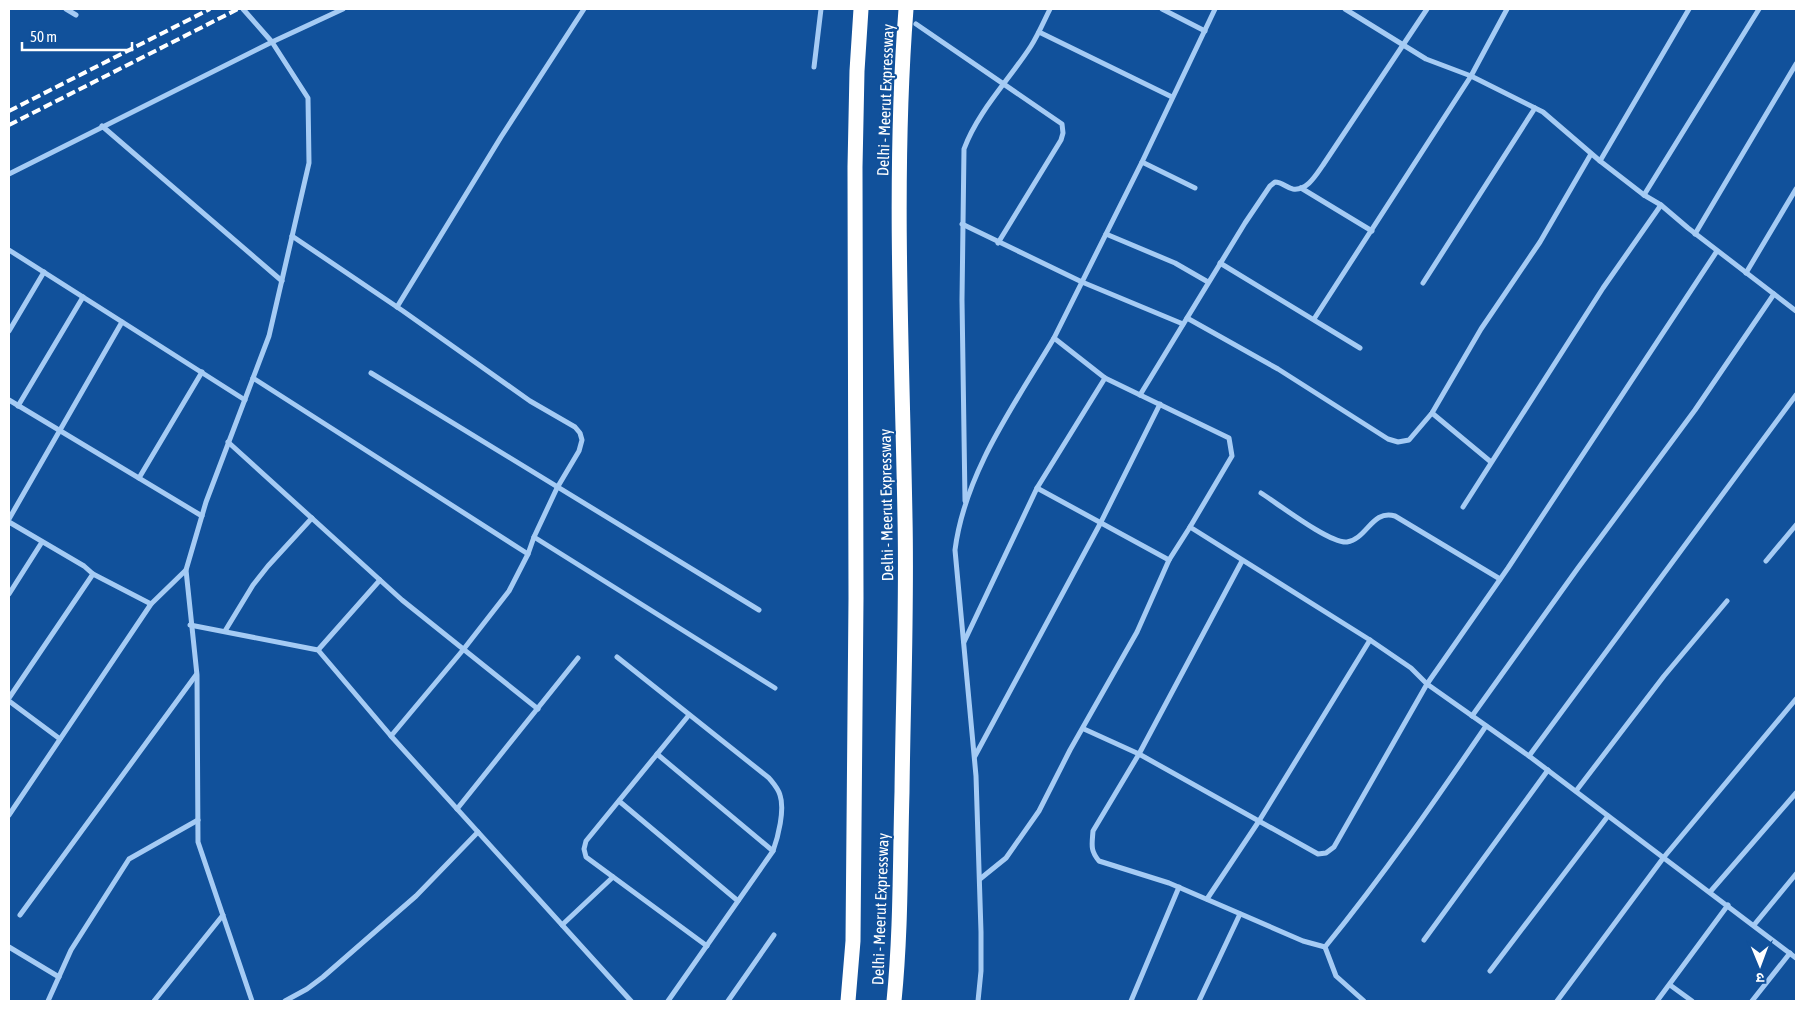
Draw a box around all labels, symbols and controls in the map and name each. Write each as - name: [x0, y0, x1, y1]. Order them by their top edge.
- scale bar: [22, 20, 132, 52]
- street label: Delhi - Meerut Expressway: [873, 23, 898, 176]
- text: 50 m: [30, 28, 57, 45]
- street label: Delhi - Meerut Expressway: [876, 428, 897, 581]
- street label: Delhi - Meerut Expressway: [868, 832, 893, 985]
- north arrow: [1735, 940, 1785, 990]
- text: उ: [1755, 970, 1764, 986]

